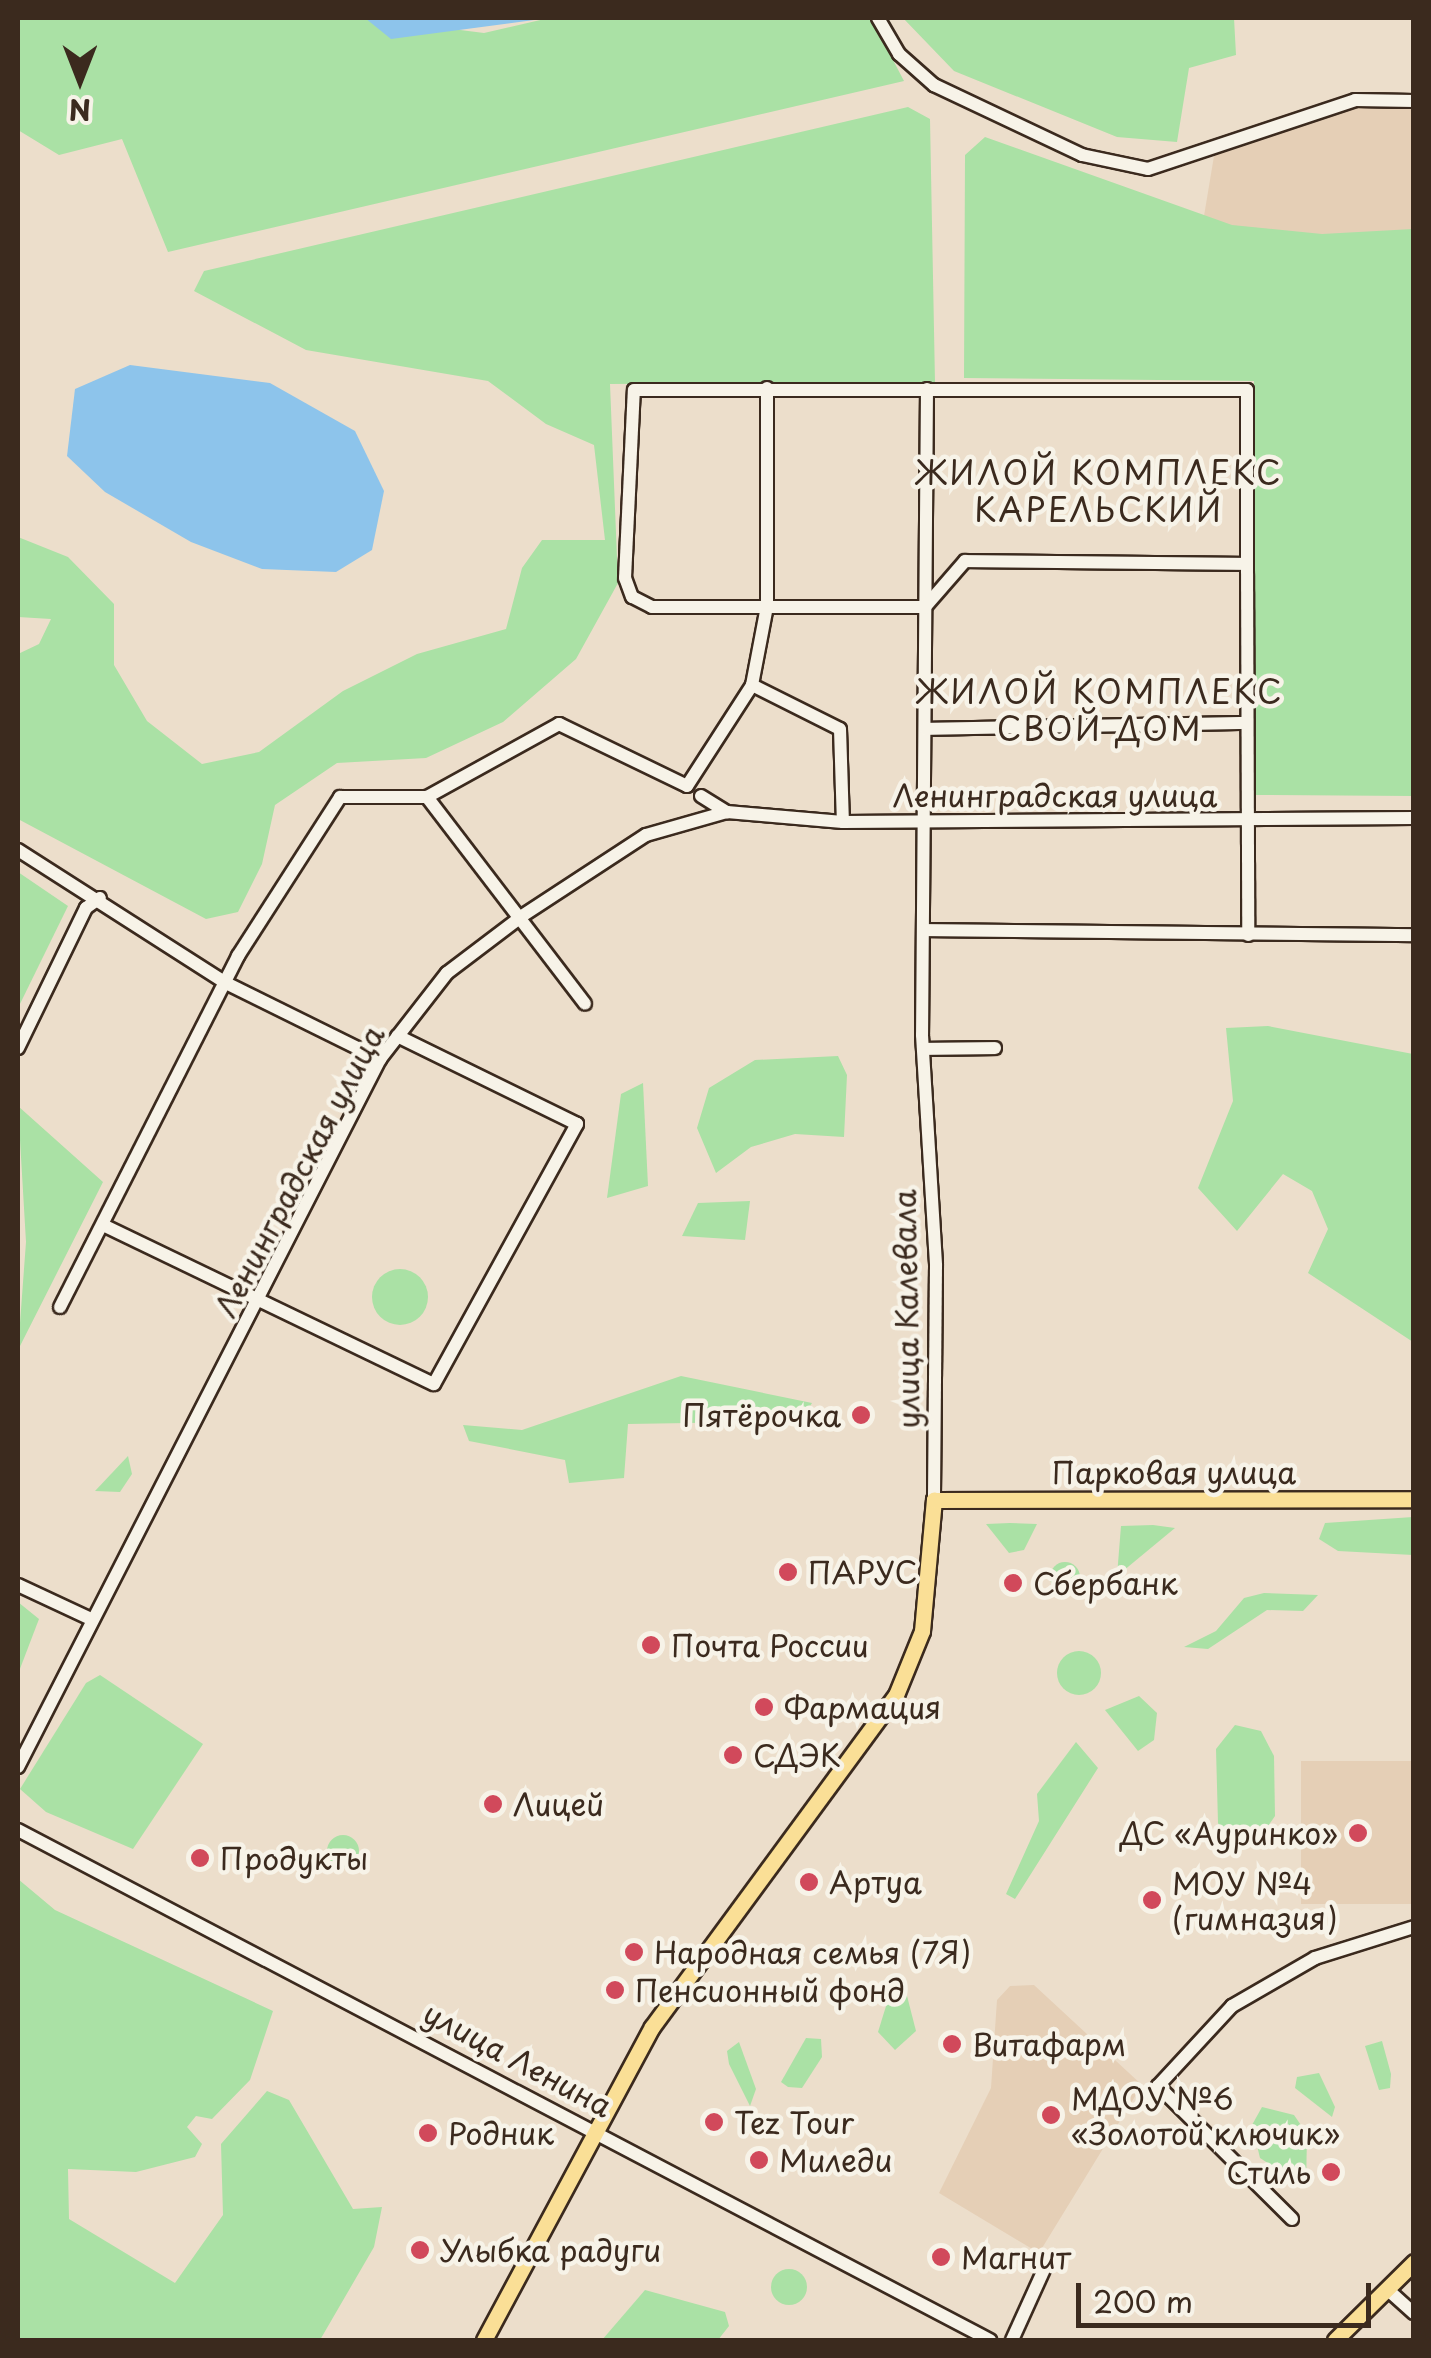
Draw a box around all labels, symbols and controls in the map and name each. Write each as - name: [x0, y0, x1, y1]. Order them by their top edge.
- north arrow: [30, 30, 130, 130]
- text: N: [69, 89, 91, 132]
- district label: ЖИЛОЙ КОМПЛЕКС КАРЕЛЬСКИЙ: [917, 454, 1281, 529]
- district label: ЖИЛОЙ КОМПЛЕКС СВОЙ ДОМ: [918, 673, 1282, 748]
- street label: Ленинградская улица: [892, 777, 1218, 813]
- street label: Ленинградская улица: [207, 1019, 391, 1323]
- street label: улица Калевала: [886, 1189, 926, 1429]
- place label: Пятёрочка: [682, 1397, 841, 1433]
- marker: Пятёрочка: [850, 1404, 872, 1426]
- street label: Парковая улица: [1051, 1454, 1297, 1490]
- place label: ПАРУС: [808, 1554, 918, 1590]
- marker: ПАРУС: [777, 1561, 799, 1583]
- place label: Сбербанк: [1033, 1565, 1178, 1601]
- marker: Сбербанк: [1002, 1572, 1024, 1594]
- place label: Почта России: [671, 1627, 870, 1663]
- marker: Почта России: [640, 1634, 662, 1656]
- place label: Фармация: [784, 1689, 941, 1725]
- marker: Фармация: [753, 1696, 775, 1718]
- place label: СДЭК: [753, 1737, 841, 1773]
- marker: СДЭК: [722, 1744, 744, 1766]
- place label: Лицей: [513, 1786, 604, 1822]
- marker: Лицей: [482, 1793, 504, 1815]
- place label: ДС «Ауринко»: [1119, 1815, 1338, 1851]
- marker: ДС «Ауринко»: [1347, 1822, 1369, 1844]
- place label: Продукты: [220, 1840, 368, 1876]
- marker: Продукты: [189, 1847, 211, 1869]
- place label: Артуа: [829, 1864, 922, 1900]
- place label: МОУ №4 (гимназия): [1172, 1865, 1338, 1936]
- marker: Артуа: [798, 1871, 820, 1893]
- marker: МОУ №4 (гимназия): [1141, 1889, 1163, 1911]
- place label: Народная семья (7Я): [654, 1934, 971, 1970]
- marker: Народная семья (7Я): [623, 1941, 645, 1963]
- place label: Пенсионный фонд: [635, 1972, 905, 2008]
- marker: Пенсионный фонд: [604, 1979, 626, 2001]
- street label: улица Ленина: [417, 1994, 619, 2124]
- place label: Витафарм: [972, 2026, 1126, 2062]
- marker: Витафарм: [941, 2033, 963, 2055]
- place label: МДОУ №6 «Золотой ключик»: [1071, 2080, 1342, 2150]
- place label: Tez Tour: [734, 2104, 855, 2140]
- marker: МДОУ №6 «Золотой ключик»: [1040, 2104, 1062, 2126]
- marker: Tez Tour: [703, 2111, 725, 2133]
- place label: Родник: [448, 2115, 554, 2151]
- marker: Родник: [417, 2122, 439, 2144]
- place label: Миледи: [779, 2142, 892, 2178]
- marker: Миледи: [748, 2149, 770, 2171]
- place label: Стиль: [1226, 2154, 1311, 2190]
- marker: Стиль: [1320, 2161, 1342, 2183]
- place label: Улыбка радуги: [440, 2232, 663, 2268]
- marker: Улыбка радуги: [409, 2239, 431, 2261]
- place label: Магнит: [961, 2239, 1071, 2275]
- marker: Магнит: [930, 2246, 952, 2268]
- scale bar: [1081, 2263, 1376, 2325]
- text: 200 m: [1093, 2278, 1193, 2323]

